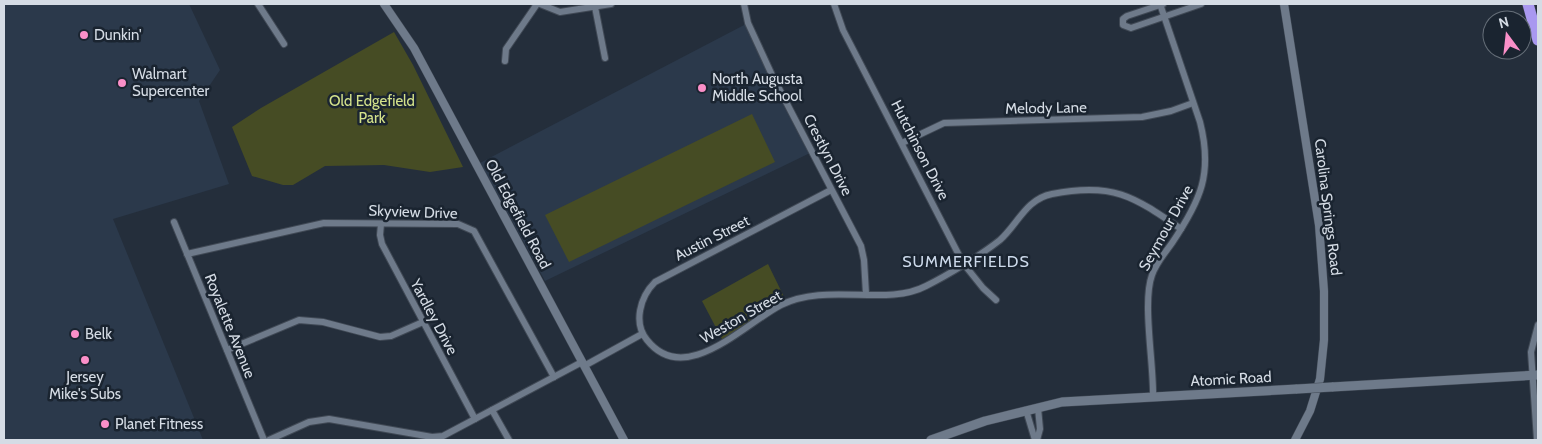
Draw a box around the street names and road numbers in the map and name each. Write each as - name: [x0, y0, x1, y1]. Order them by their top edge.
- street label: Hutchinson Drive: [887, 97, 953, 203]
- street label: Melody Lane: [1005, 98, 1087, 118]
- street label: Crestlyn Drive: [800, 111, 856, 199]
- street label: Carolina Springs Road: [1311, 137, 1345, 277]
- street label: Old Edgefield Road: [481, 156, 555, 272]
- street label: Seymour Drive: [1135, 182, 1197, 274]
- street label: Skyview Drive: [368, 201, 458, 223]
- street label: Austin Street: [672, 211, 752, 265]
- street label: Royalette Avenue: [201, 271, 259, 381]
- street label: Yardley Drive: [406, 275, 462, 358]
- street label: Weston Street: [697, 286, 785, 348]
- street label: Atomic Road: [1190, 368, 1272, 390]

